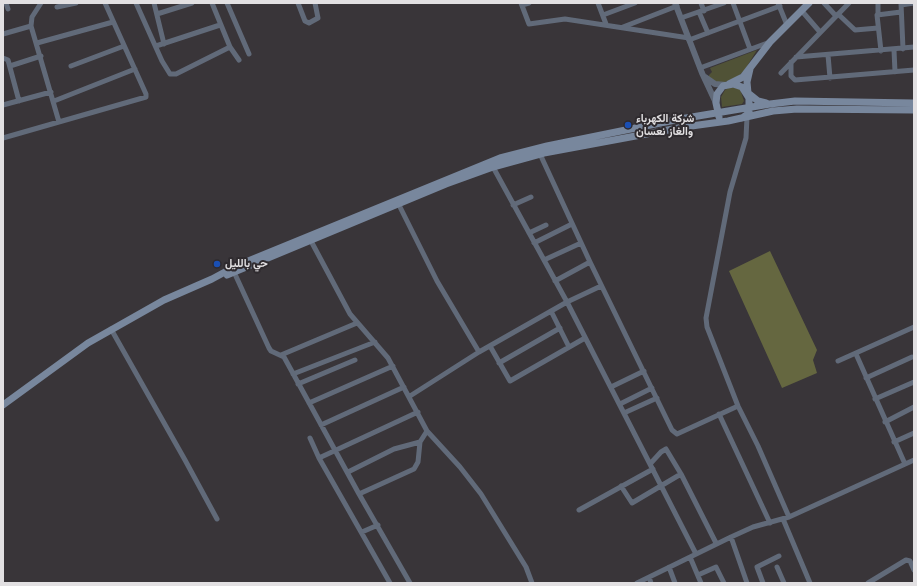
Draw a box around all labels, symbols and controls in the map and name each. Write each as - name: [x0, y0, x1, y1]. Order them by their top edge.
- place label: شركة الكهرباء والغاز نعسان: [636, 112, 694, 138]
- marker: شركة الكهرباء والغاز نعسان: [623, 120, 633, 130]
- place label: حي بالليل: [225, 257, 268, 271]
- marker: حي بالليل: [212, 259, 222, 269]

